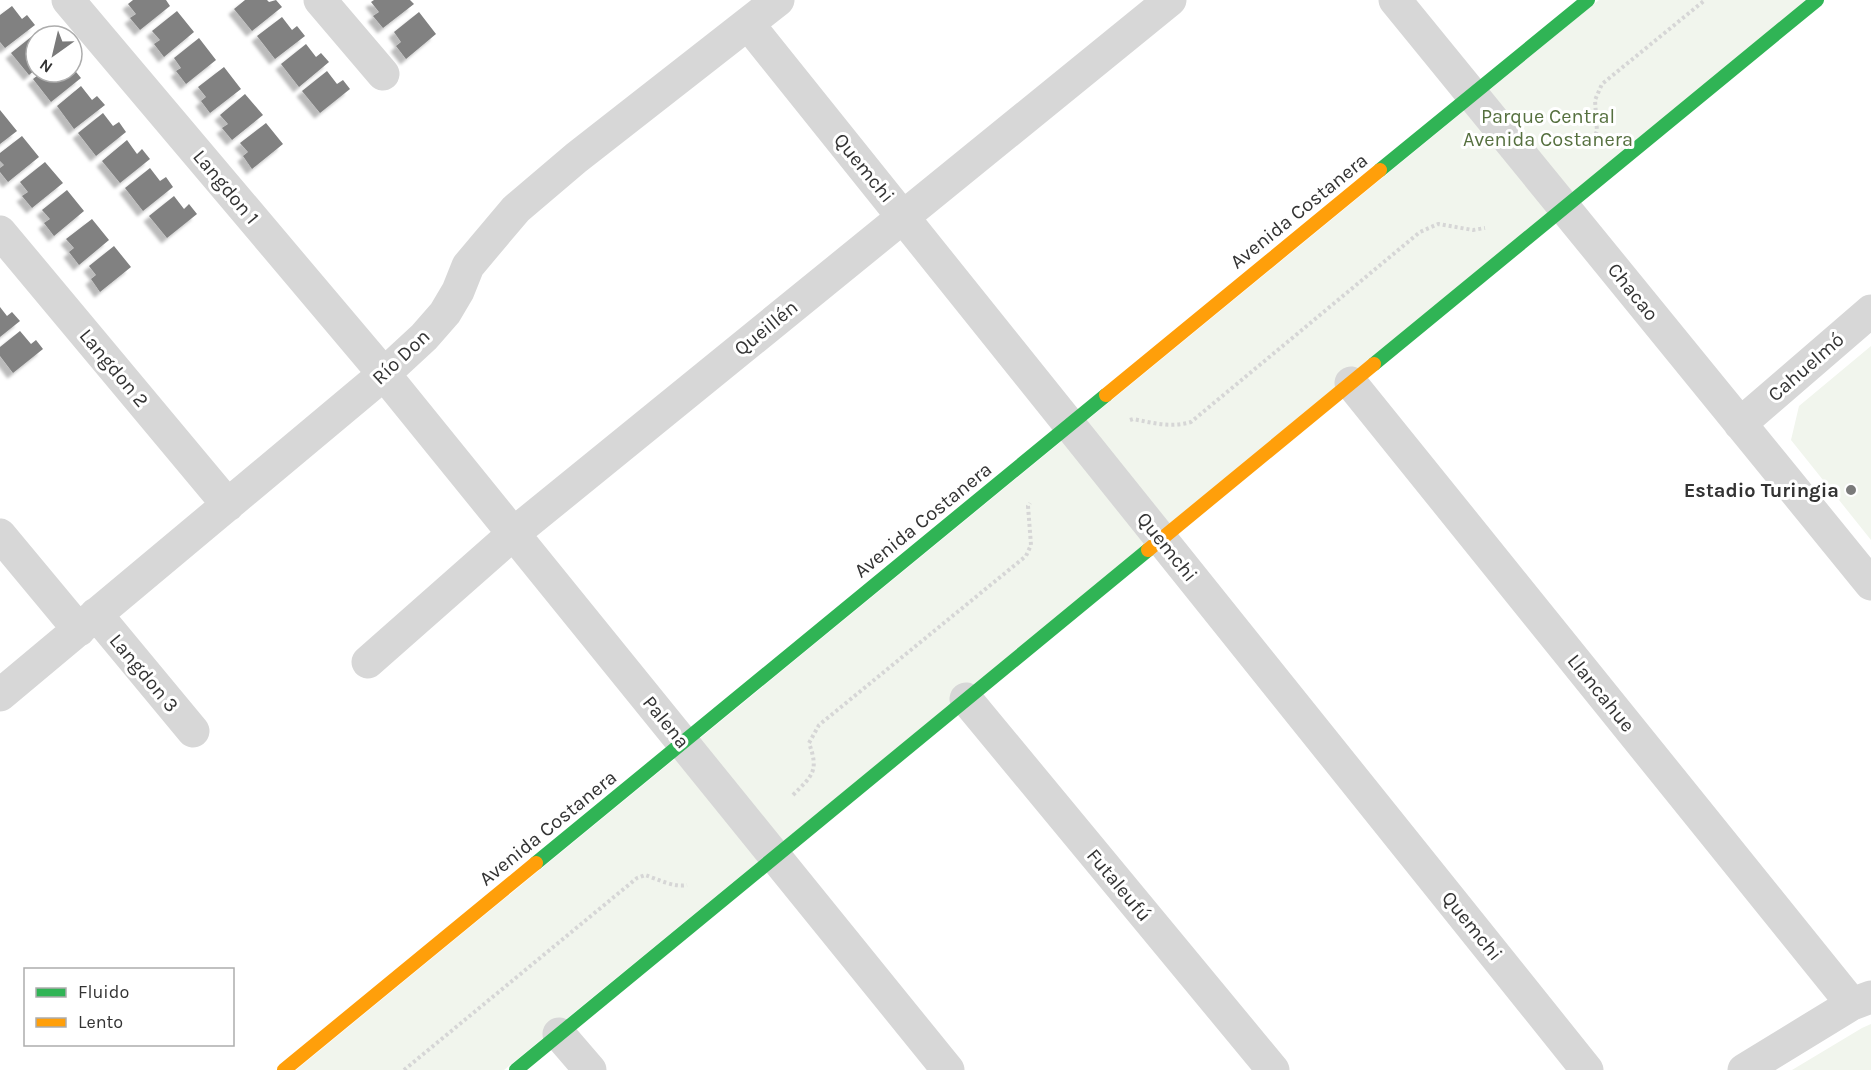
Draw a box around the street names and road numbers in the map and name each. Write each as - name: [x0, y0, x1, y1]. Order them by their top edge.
- street label: Quemchi: [829, 129, 899, 207]
- street label: Langdon 1: [188, 145, 264, 229]
- street label: Avenida Costanera: [1226, 149, 1372, 273]
- street label: Chacao: [1603, 258, 1663, 326]
- street label: Queillén: [730, 295, 802, 361]
- street label: Langdon 2: [75, 324, 153, 412]
- street label: Río Don: [368, 325, 434, 389]
- street label: Cahuelmó: [1763, 328, 1849, 406]
- street label: Avenida Costanera: [850, 458, 996, 582]
- street label: Quemchi: [1132, 508, 1202, 586]
- street label: Langdon 3: [105, 629, 183, 717]
- street label: Llancahue: [1563, 649, 1639, 737]
- street label: Palena: [638, 691, 694, 753]
- street label: Avenida Costanera: [475, 766, 621, 890]
- street label: Futaleufú: [1082, 844, 1156, 926]
- street label: Quemchi: [1437, 887, 1507, 965]

